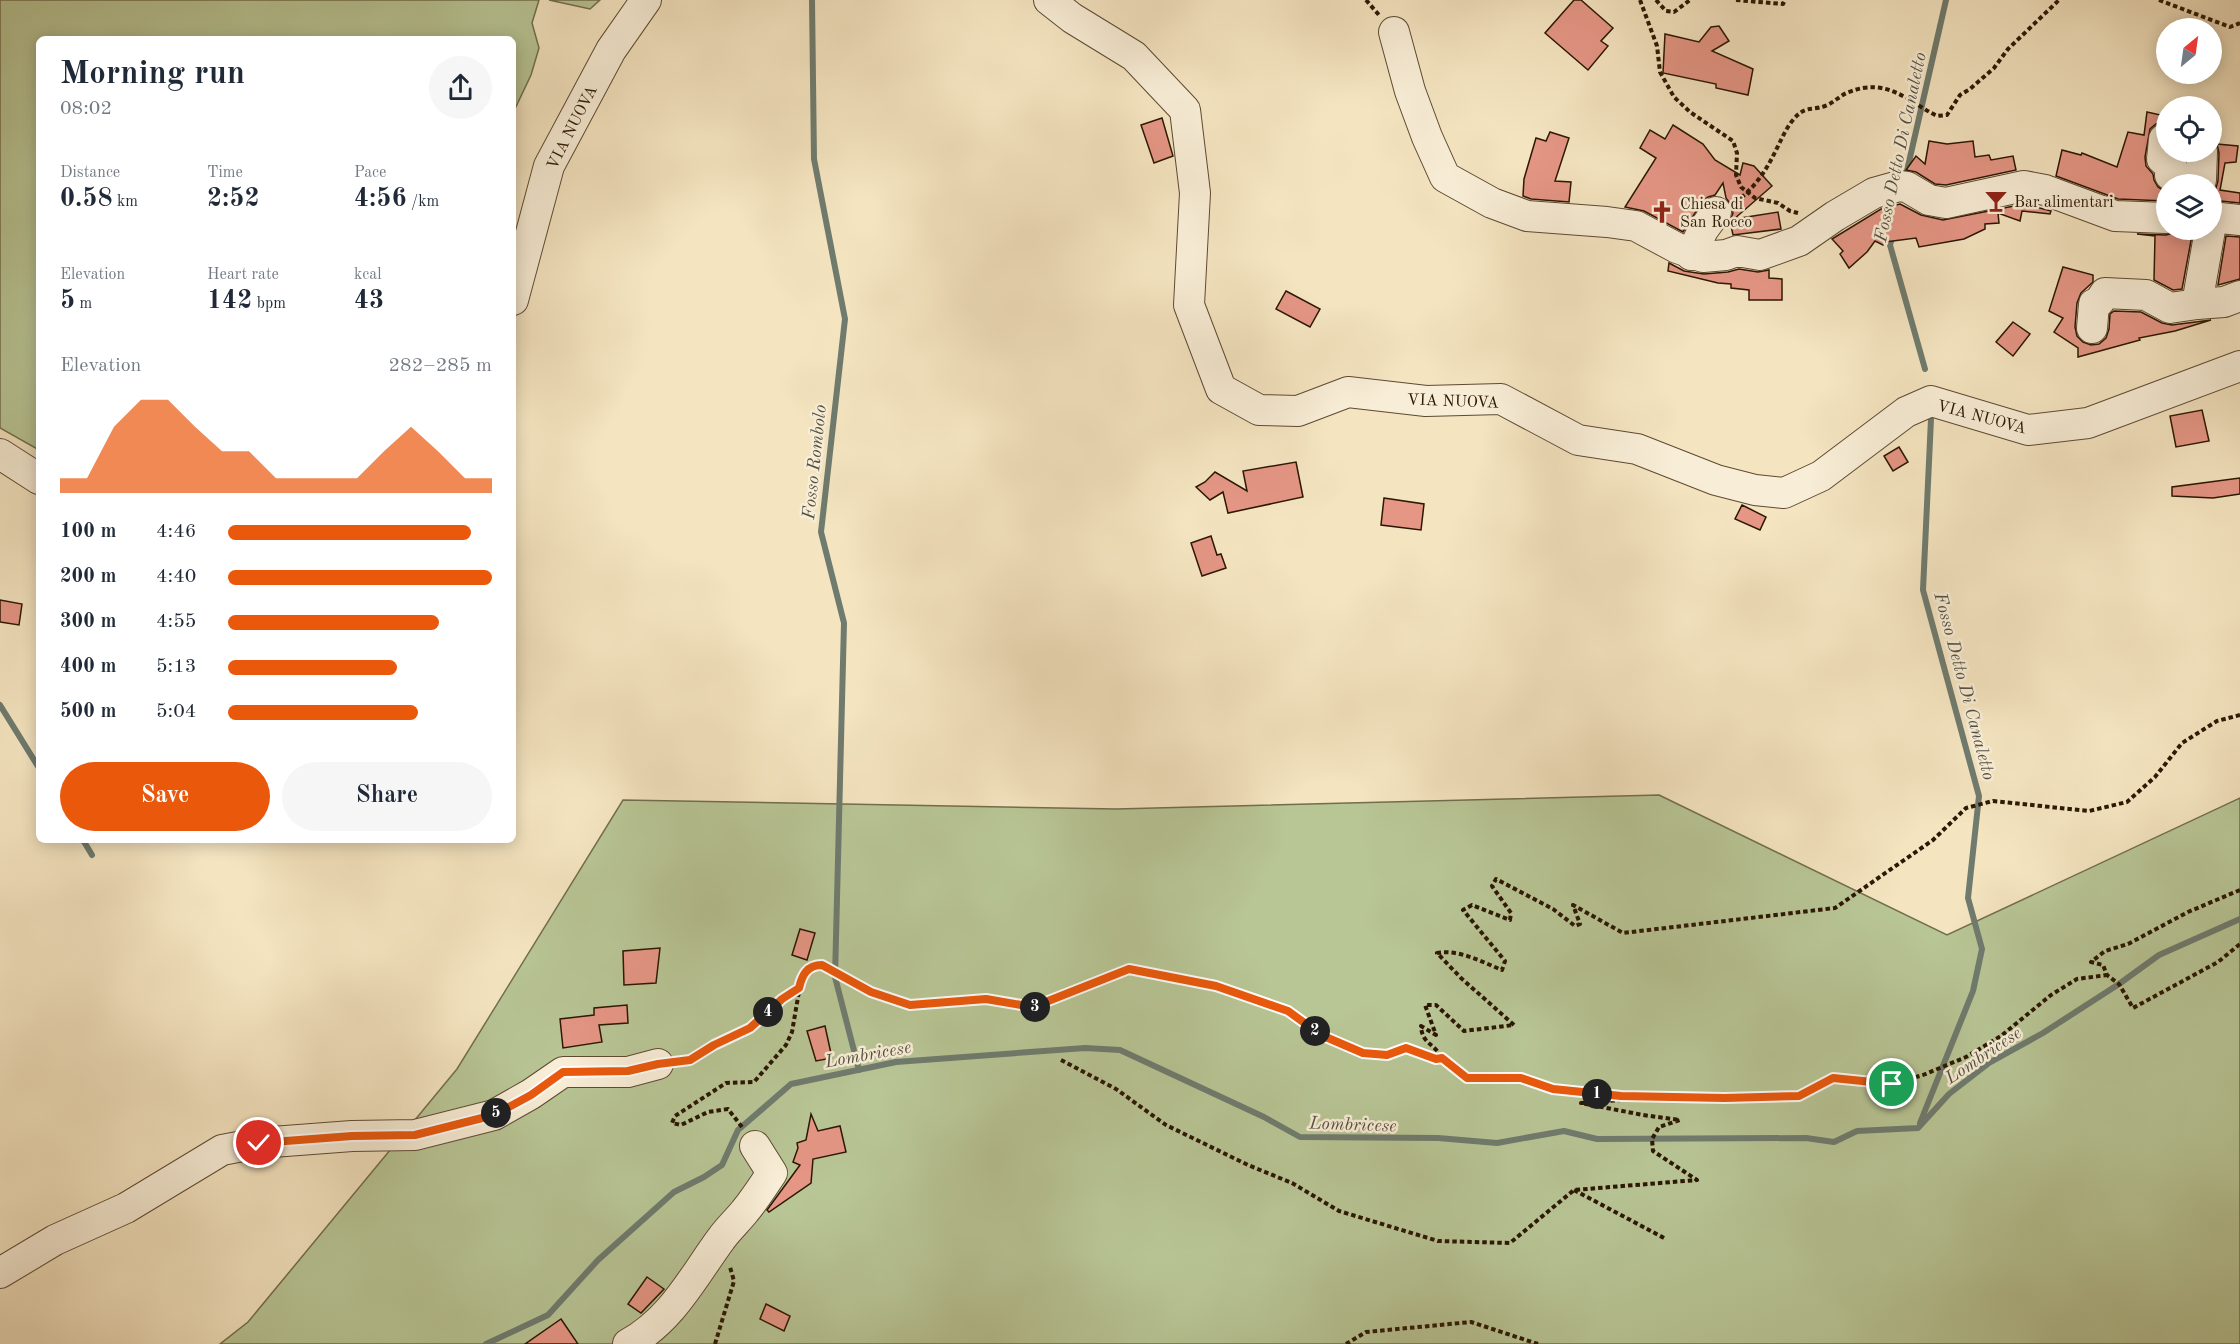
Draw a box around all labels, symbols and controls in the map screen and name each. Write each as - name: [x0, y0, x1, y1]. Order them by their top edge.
- north arrow: [2156, 18, 2222, 84]
- map controls: [2156, 18, 2222, 240]
- water label: Fosso Detto Di Canaletto: [1872, 51, 1930, 245]
- button: share: [429, 56, 492, 119]
- text: Morning run: [60, 58, 245, 91]
- street label: VIA NUOVA: [545, 83, 601, 173]
- button: locate: [2156, 96, 2222, 162]
- text: 08:02: [60, 99, 112, 119]
- text: Distance: [60, 165, 120, 181]
- text: Time: [207, 165, 243, 181]
- text: Pace: [354, 165, 386, 181]
- button: layers: [2156, 174, 2222, 240]
- text: 0.58: [60, 186, 113, 212]
- text: 2:52: [207, 186, 260, 212]
- text: 4:56: [354, 186, 407, 212]
- bar icon: Bar alimentari: [1983, 188, 2009, 214]
- text: km: [113, 194, 138, 210]
- text: /km: [407, 194, 439, 210]
- place label: Bar alimentari: [2014, 195, 2114, 211]
- place label: Chiesa di San Rocco: [1680, 197, 1752, 231]
- church icon: Chiesa di San Rocco: [1649, 199, 1675, 225]
- text: Elevation: [60, 267, 125, 283]
- text: Heart rate: [207, 267, 279, 283]
- text: kcal: [354, 267, 382, 283]
- text: 5: [60, 288, 75, 314]
- text: 142: [207, 288, 252, 314]
- text: 43: [354, 288, 384, 314]
- text: m: [75, 296, 92, 312]
- text: bpm: [252, 296, 286, 312]
- text: Elevation: [60, 356, 141, 376]
- text: 282–285 m: [389, 356, 492, 376]
- street label: VIA NUOVA: [1407, 392, 1499, 412]
- street label: VIA NUOVA: [1935, 398, 2028, 438]
- water label: Fosso Rombolo: [800, 404, 830, 521]
- text: 100 m: [60, 522, 116, 542]
- text: 4:46: [156, 522, 196, 542]
- text: 200 m: [60, 567, 116, 587]
- text: 4:40: [156, 567, 196, 587]
- water label: Fosso Detto Di Canaletto: [1930, 590, 1998, 782]
- text: 300 m: [60, 612, 116, 632]
- text: 4:55: [156, 612, 196, 632]
- text: 400 m: [60, 657, 116, 677]
- text: 5:13: [156, 657, 196, 677]
- text: 500 m: [60, 702, 116, 722]
- text: 5:04: [156, 702, 196, 722]
- button: Save: [60, 762, 270, 831]
- button: Share: [282, 762, 492, 831]
- pin: 3: [1020, 992, 1050, 1022]
- pin: 4: [753, 997, 783, 1027]
- text: 3: [1030, 999, 1040, 1015]
- text: 4: [763, 1004, 773, 1020]
- pin: 2: [1300, 1016, 1330, 1046]
- text: 2: [1310, 1023, 1320, 1039]
- water label: Lombricese: [1941, 1024, 2025, 1088]
- water label: Lombricese: [823, 1039, 913, 1072]
- pin: [1866, 1058, 1917, 1109]
- icon: arrive: [1875, 1067, 1908, 1100]
- pin: 1: [1582, 1079, 1612, 1109]
- text: 1: [1592, 1086, 1602, 1102]
- pin: 5: [481, 1098, 511, 1128]
- text: 5: [491, 1105, 501, 1121]
- water label: Lombricese: [1308, 1114, 1397, 1136]
- pin: [233, 1117, 284, 1168]
- icon: check: [242, 1126, 275, 1159]

